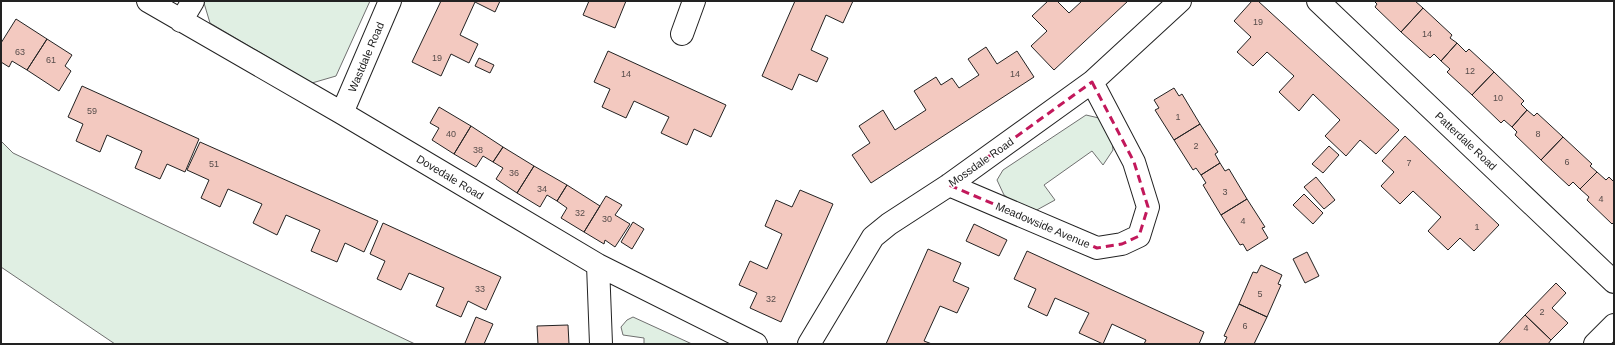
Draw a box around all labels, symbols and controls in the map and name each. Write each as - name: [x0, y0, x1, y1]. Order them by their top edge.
- house number: 19: [1253, 17, 1263, 27]
- street label: Wastdale Road: [346, 20, 386, 94]
- house number: 14: [1422, 29, 1432, 39]
- house number: 63: [15, 47, 25, 57]
- house number: 19: [432, 53, 442, 63]
- house number: 61: [46, 55, 56, 65]
- house number: 12: [1465, 66, 1475, 76]
- house number: 14: [621, 69, 631, 79]
- house number: 14: [1010, 69, 1020, 79]
- house number: 10: [1493, 93, 1503, 103]
- house number: 59: [87, 106, 97, 116]
- street label: Patterdale Road: [1433, 110, 1499, 172]
- house number: 1: [1175, 112, 1181, 122]
- house number: 40: [446, 129, 456, 139]
- house number: 8: [1535, 129, 1541, 139]
- street label: Mossdale Road: [946, 135, 1016, 189]
- house number: 2: [1193, 141, 1199, 151]
- house number: 38: [473, 145, 483, 155]
- street label: Dovedale Road: [414, 152, 486, 202]
- house number: 6: [1564, 157, 1570, 167]
- house number: 7: [1406, 158, 1412, 168]
- house number: 51: [209, 159, 219, 169]
- house number: 36: [509, 168, 519, 178]
- house number: 34: [537, 184, 547, 194]
- house number: 3: [1222, 187, 1228, 197]
- house number: 4: [1598, 194, 1604, 204]
- street label: Meadowside Avenue: [994, 200, 1092, 250]
- house number: 32: [575, 208, 585, 218]
- house number: 30: [602, 214, 612, 224]
- house number: 4: [1240, 216, 1246, 226]
- house number: 1: [1474, 222, 1480, 232]
- house number: 33: [475, 284, 485, 294]
- house number: 5: [1257, 289, 1263, 299]
- house number: 32: [766, 294, 776, 304]
- house number: 2: [1539, 307, 1545, 317]
- house number: 6: [1242, 321, 1248, 331]
- house number: 4: [1523, 323, 1529, 333]

